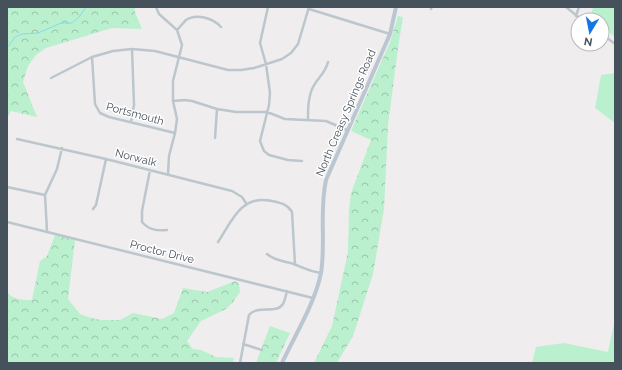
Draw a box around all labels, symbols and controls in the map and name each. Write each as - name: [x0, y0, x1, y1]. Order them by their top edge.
- north arrow: [570, 12, 610, 52]
- text: N: [583, 34, 594, 48]
- street label: North Creasy Springs Road: [313, 47, 379, 178]
- street label: Portsmouth: [105, 100, 165, 128]
- street label: Norwalk: [114, 147, 158, 169]
- street label: Proctor Drive: [128, 238, 196, 266]

